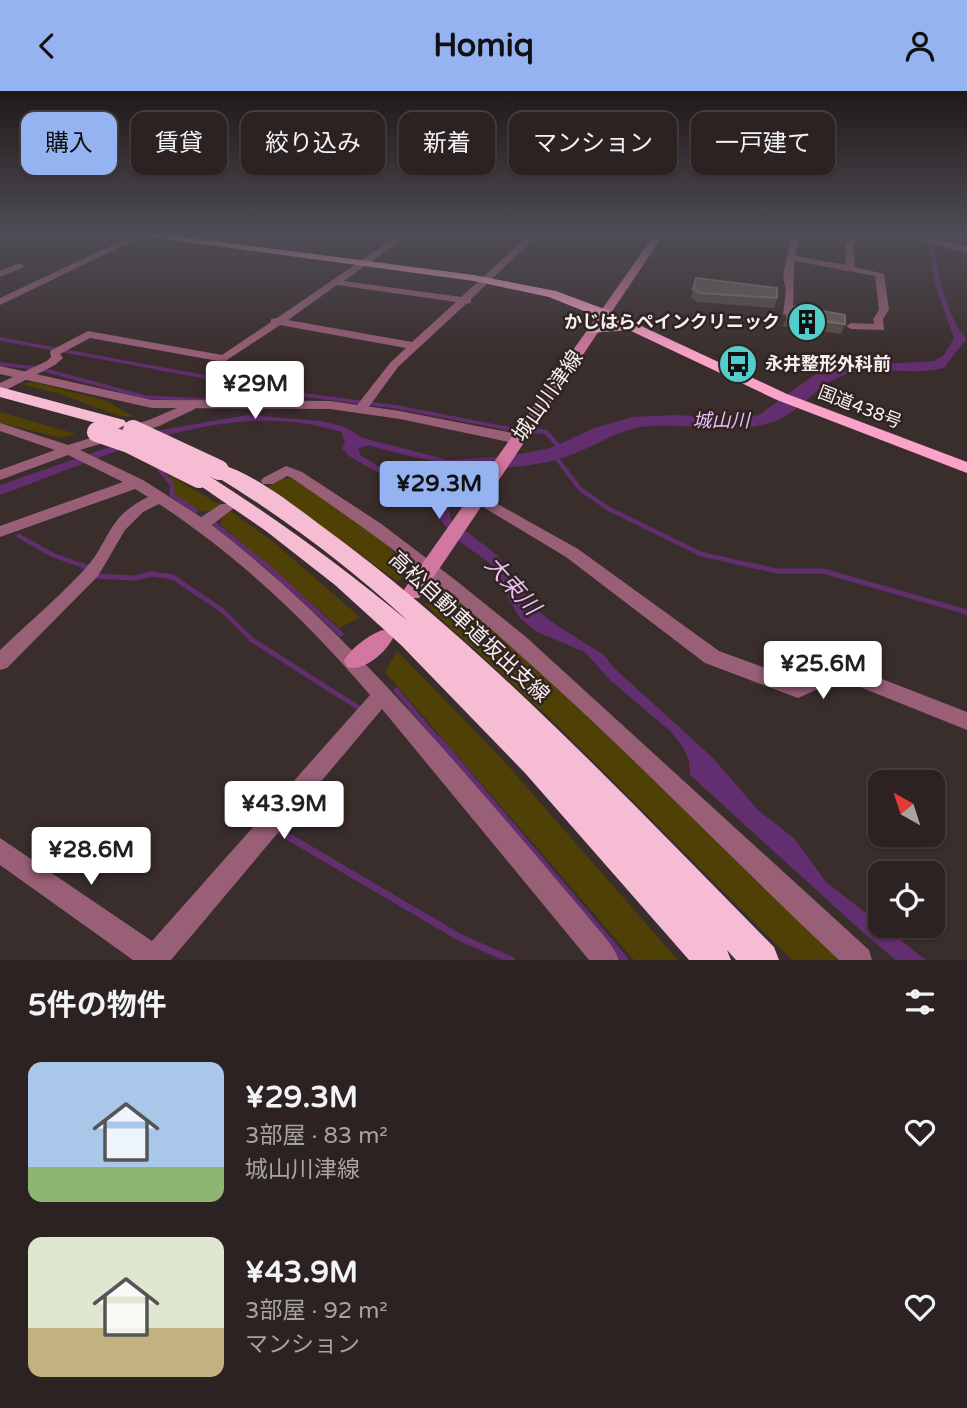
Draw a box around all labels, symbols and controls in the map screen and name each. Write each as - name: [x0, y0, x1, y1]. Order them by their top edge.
- icon: back: [28, 27, 66, 65]
- text: Homiq: [433, 27, 534, 65]
- icon: person: [901, 27, 939, 65]
- chip: 購入: [21, 112, 117, 175]
- chip: 賃貸: [131, 112, 227, 175]
- chip: 絞り込み: [241, 112, 385, 175]
- chip: 新着: [399, 112, 495, 175]
- chip: マンション: [509, 112, 677, 175]
- chip: 一戸建て: [691, 112, 835, 175]
- building icon: かじはらペインクリニック: [786, 301, 828, 343]
- place label: かじはらペインクリニック: [564, 311, 780, 333]
- bus stop icon: 永井整形外科前: [717, 343, 759, 385]
- street label: 城山川津線: [508, 346, 588, 446]
- place label: 永井整形外科前: [765, 353, 891, 375]
- pin: ¥29M: [214, 361, 296, 421]
- text: ¥29M: [222, 370, 288, 398]
- street label: 国道438号: [815, 381, 905, 433]
- water label: 城山川: [692, 410, 751, 432]
- pin: ¥29.3M: [382, 461, 496, 521]
- text: ¥29.3M: [396, 470, 482, 498]
- street label: 高松自動車道坂出支線: [384, 546, 554, 708]
- water label: 大束川: [479, 551, 547, 623]
- pin: ¥25.6M: [766, 641, 880, 701]
- text: ¥25.6M: [780, 650, 866, 678]
- north arrow: [868, 770, 945, 847]
- map controls: [868, 770, 945, 938]
- pin: ¥43.9M: [227, 781, 341, 841]
- text: ¥43.9M: [241, 790, 327, 818]
- pin: ¥28.6M: [34, 827, 148, 887]
- text: ¥28.6M: [48, 836, 134, 864]
- button: locate: [868, 861, 945, 938]
- icon: filters: [901, 983, 939, 1021]
- text: 5件の物件: [28, 987, 167, 1024]
- text: ¥29.3M: [245, 1079, 358, 1116]
- icon: home: [84, 1090, 168, 1174]
- icon: heart: [901, 1113, 939, 1151]
- text: 3部屋 · 83 m²: [245, 1122, 388, 1150]
- text: 城山川津線: [245, 1156, 360, 1184]
- text: ¥43.9M: [245, 1254, 358, 1291]
- icon: home: [84, 1265, 168, 1349]
- icon: heart: [901, 1288, 939, 1326]
- text: 3部屋 · 92 m²: [245, 1297, 388, 1325]
- text: マンション: [245, 1331, 360, 1359]

